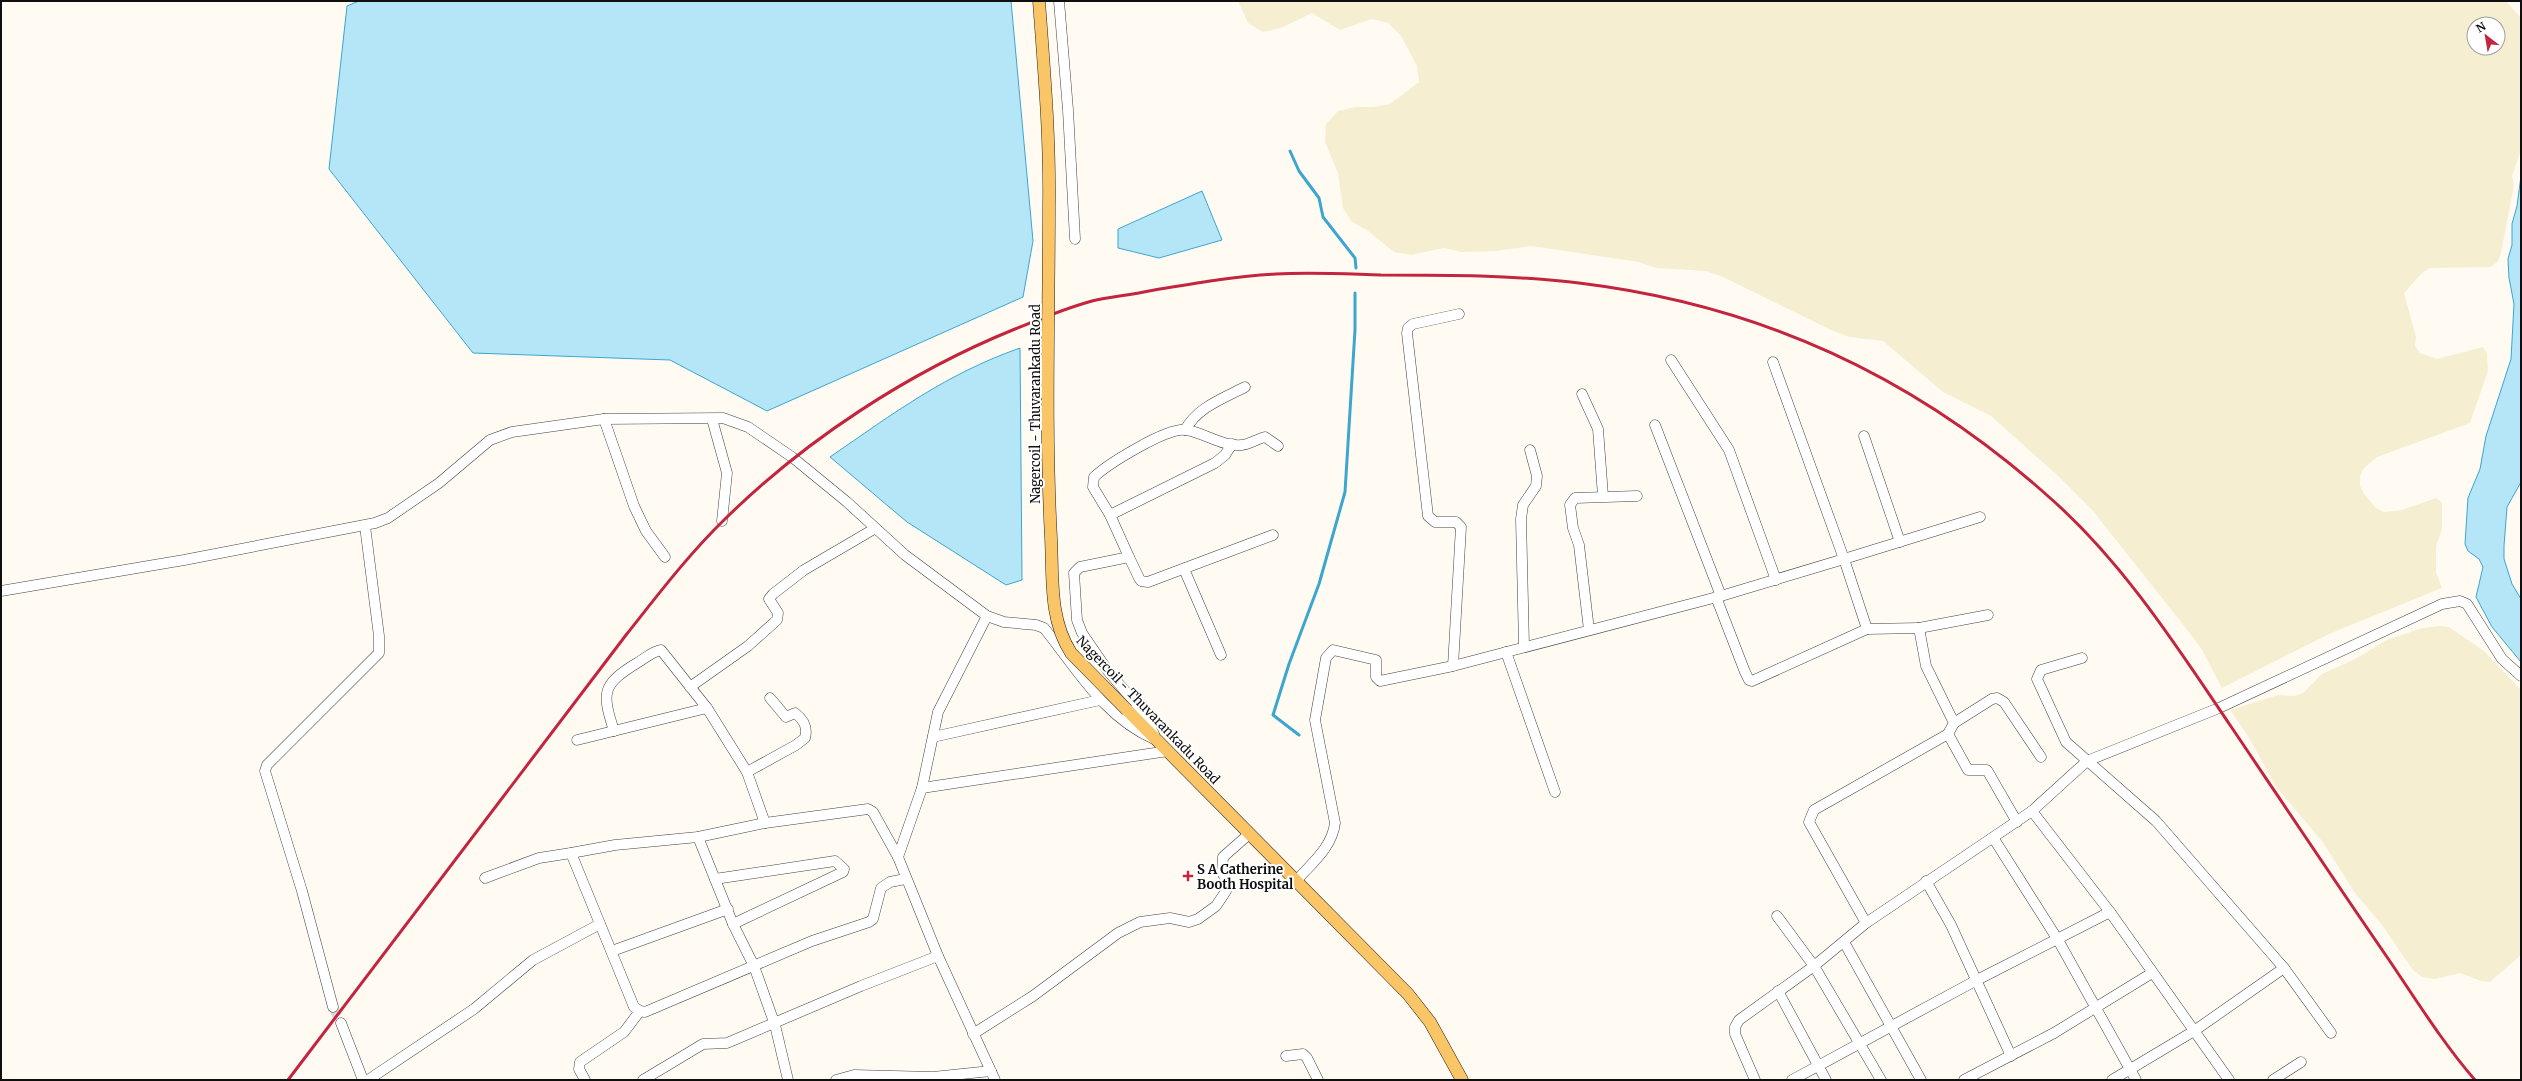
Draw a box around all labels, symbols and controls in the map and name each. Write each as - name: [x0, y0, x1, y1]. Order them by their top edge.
- north arrow: [2466, 16, 2506, 56]
- text: N: [2474, 19, 2488, 36]
- street label: Nagercoil - Thuvarankadu Road: [1027, 304, 1044, 504]
- street label: Nagercoil - Thuvarankadu Road: [1073, 632, 1224, 788]
- place label: S A Catherine Booth Hospital: [1197, 861, 1293, 893]
- marker: S A Catherine Booth Hospital: [1182, 870, 1194, 882]

